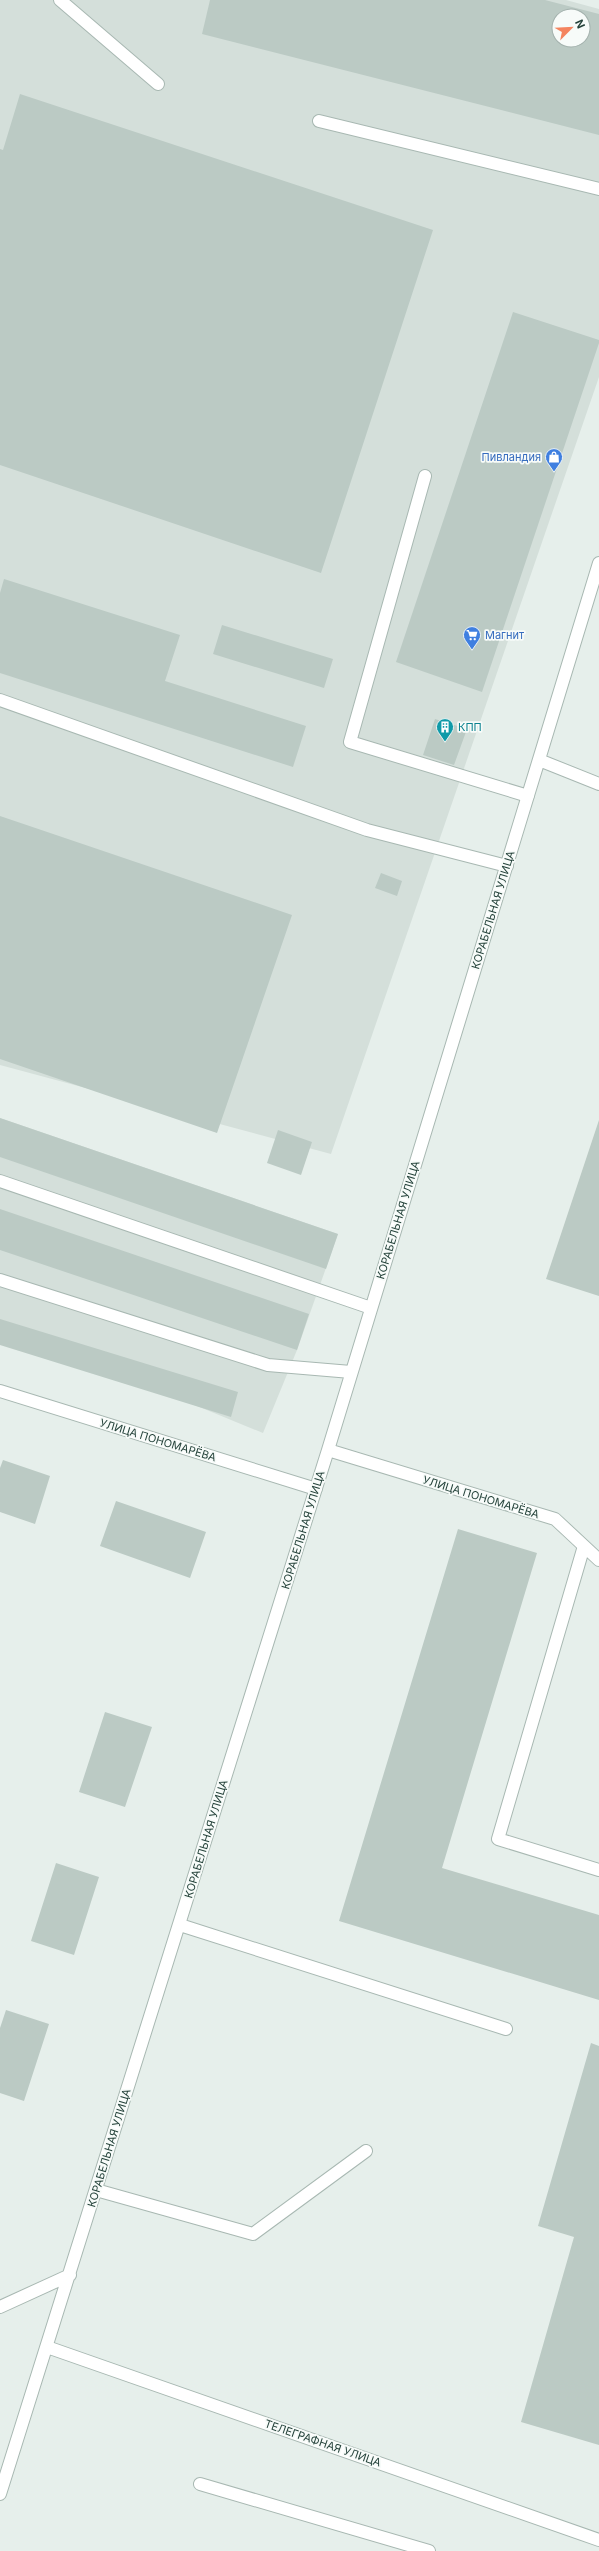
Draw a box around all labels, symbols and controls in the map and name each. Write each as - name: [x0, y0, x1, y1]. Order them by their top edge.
- north arrow: [551, 8, 591, 48]
- text: N: [572, 17, 588, 31]
- shop icon: Пивландия: [544, 447, 564, 472]
- place label: Пивландия: [482, 450, 541, 464]
- supermarket icon: Магнит: [462, 625, 482, 650]
- place label: Магнит: [485, 628, 525, 642]
- building icon: КПП: [435, 717, 455, 742]
- place label: КПП: [458, 720, 482, 734]
- street label: КОРАБЕЛЬНАЯ УЛИЦА: [468, 849, 518, 971]
- street label: КОРАБЕЛЬНАЯ УЛИЦА: [373, 1159, 423, 1281]
- street label: УЛИЦА ПОНОМАРЁВА: [98, 1416, 218, 1465]
- street label: КОРАБЕЛЬНАЯ УЛИЦА: [278, 1469, 328, 1591]
- street label: УЛИЦА ПОНОМАРЁВА: [421, 1473, 541, 1522]
- street label: КОРАБЕЛЬНАЯ УЛИЦА: [181, 1778, 231, 1900]
- street label: КОРАБЕЛЬНАЯ УЛИЦА: [84, 2087, 134, 2209]
- street label: ТЕЛЕГРАФНАЯ УЛИЦА: [263, 2416, 384, 2470]

